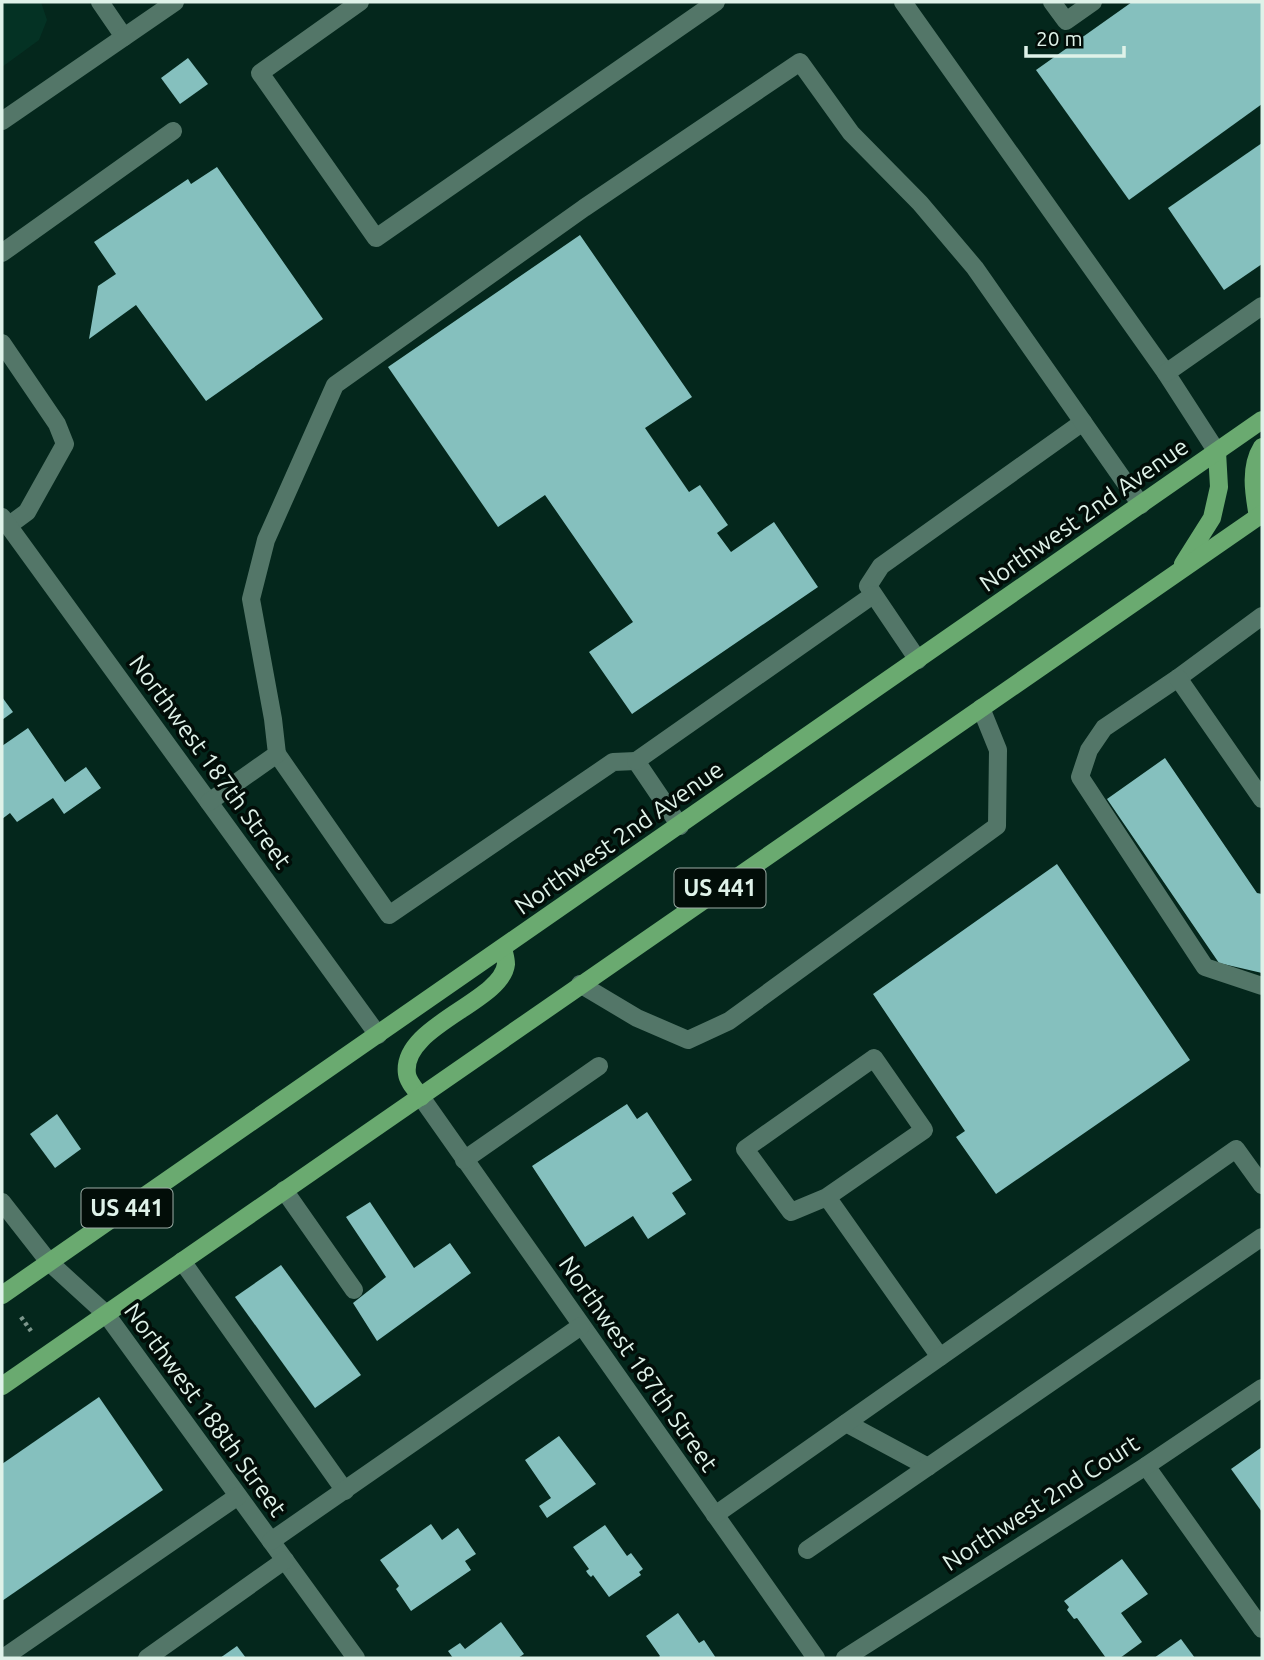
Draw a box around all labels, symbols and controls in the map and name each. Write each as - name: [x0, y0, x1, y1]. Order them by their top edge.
- scale bar: [1026, 14, 1124, 58]
- text: 20 m: [1036, 26, 1083, 50]
- street label: Northwest 2nd Avenue: [974, 432, 1193, 597]
- street label: Northwest 187th Street: [124, 650, 297, 874]
- street label: Northwest 2nd Avenue: [509, 755, 728, 920]
- road number: US 441: [674, 868, 766, 908]
- road number: US 441: [82, 1189, 172, 1228]
- street label: Northwest 187th Street: [554, 1251, 723, 1477]
- street label: Northwest 188th Street: [119, 1298, 292, 1522]
- street label: Northwest 2nd Court: [938, 1429, 1144, 1576]

